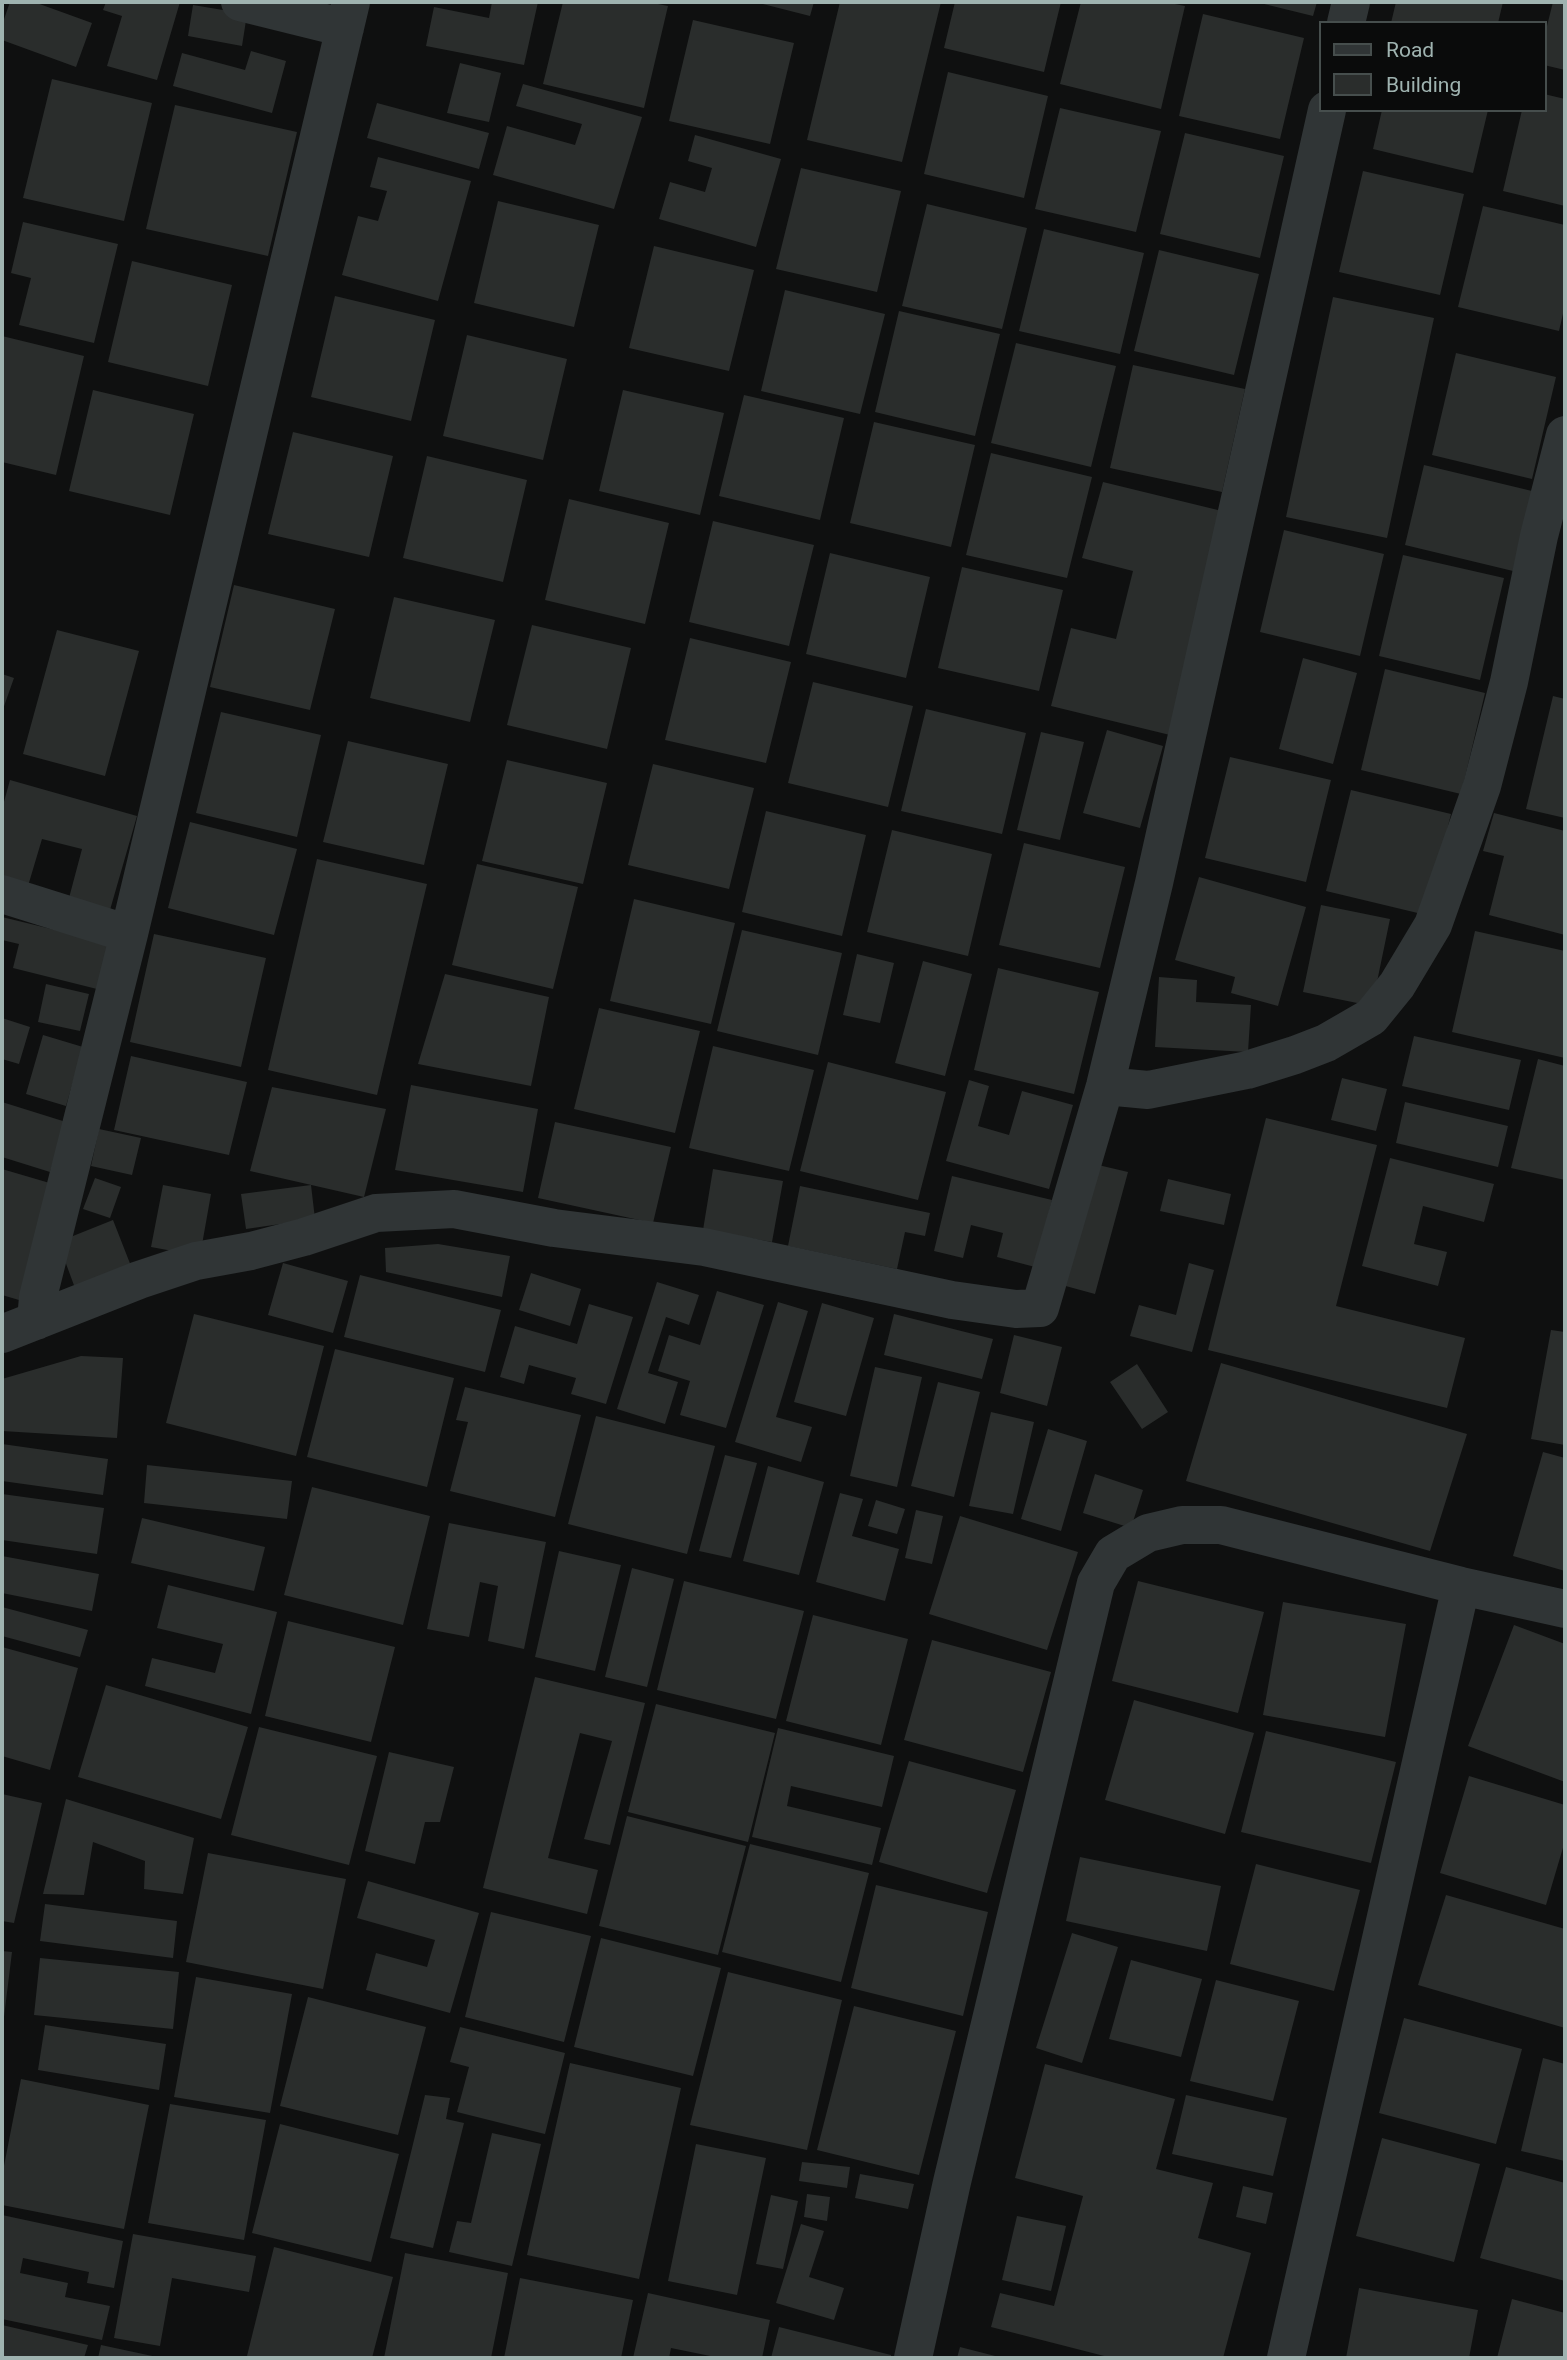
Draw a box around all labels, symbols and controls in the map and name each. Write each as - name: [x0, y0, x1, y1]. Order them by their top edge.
- legend: [1318, 21, 1546, 112]
- text: Road: [1386, 38, 1434, 62]
- text: Building: [1386, 73, 1461, 97]

